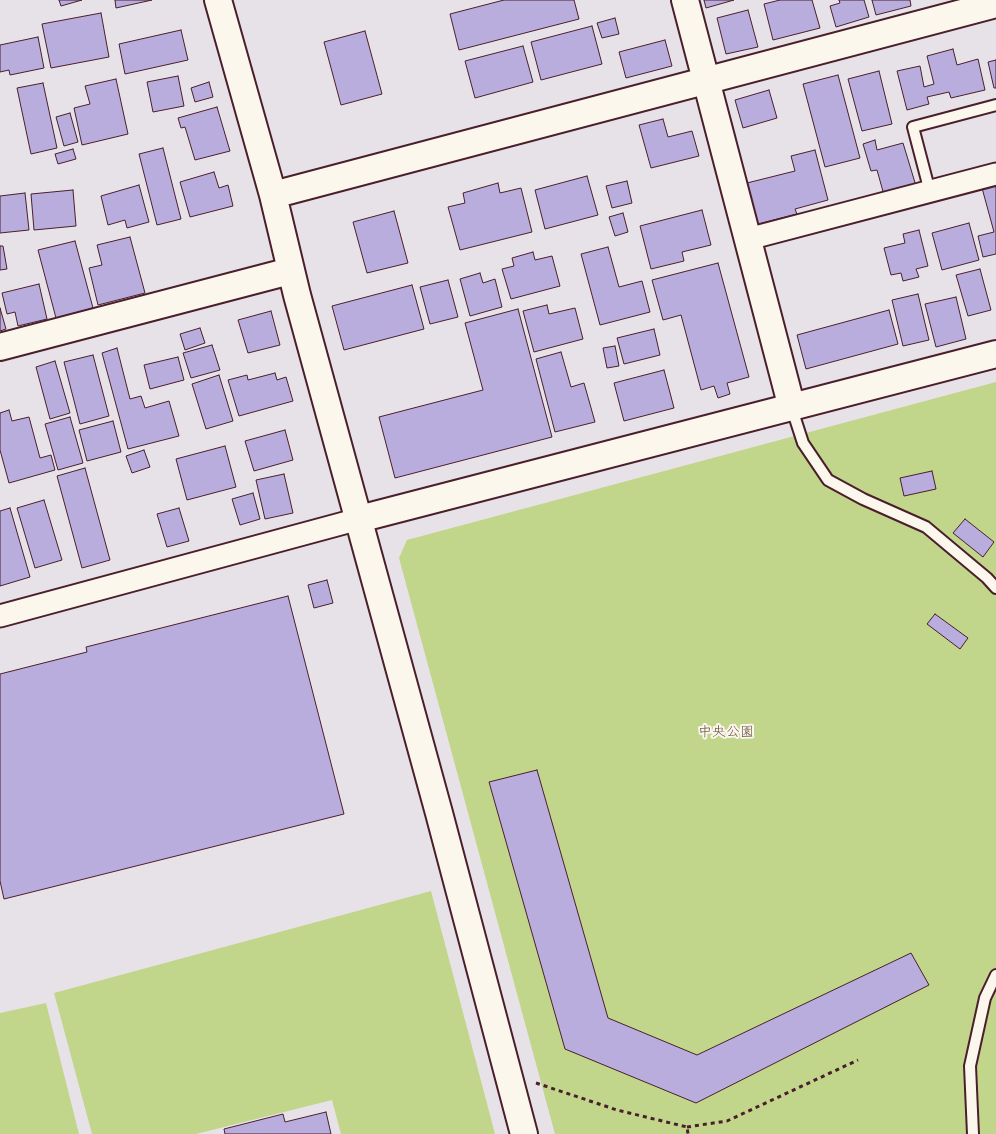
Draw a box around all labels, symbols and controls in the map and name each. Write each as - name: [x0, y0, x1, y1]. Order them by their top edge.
- park label: 中央公園: [698, 726, 754, 742]

